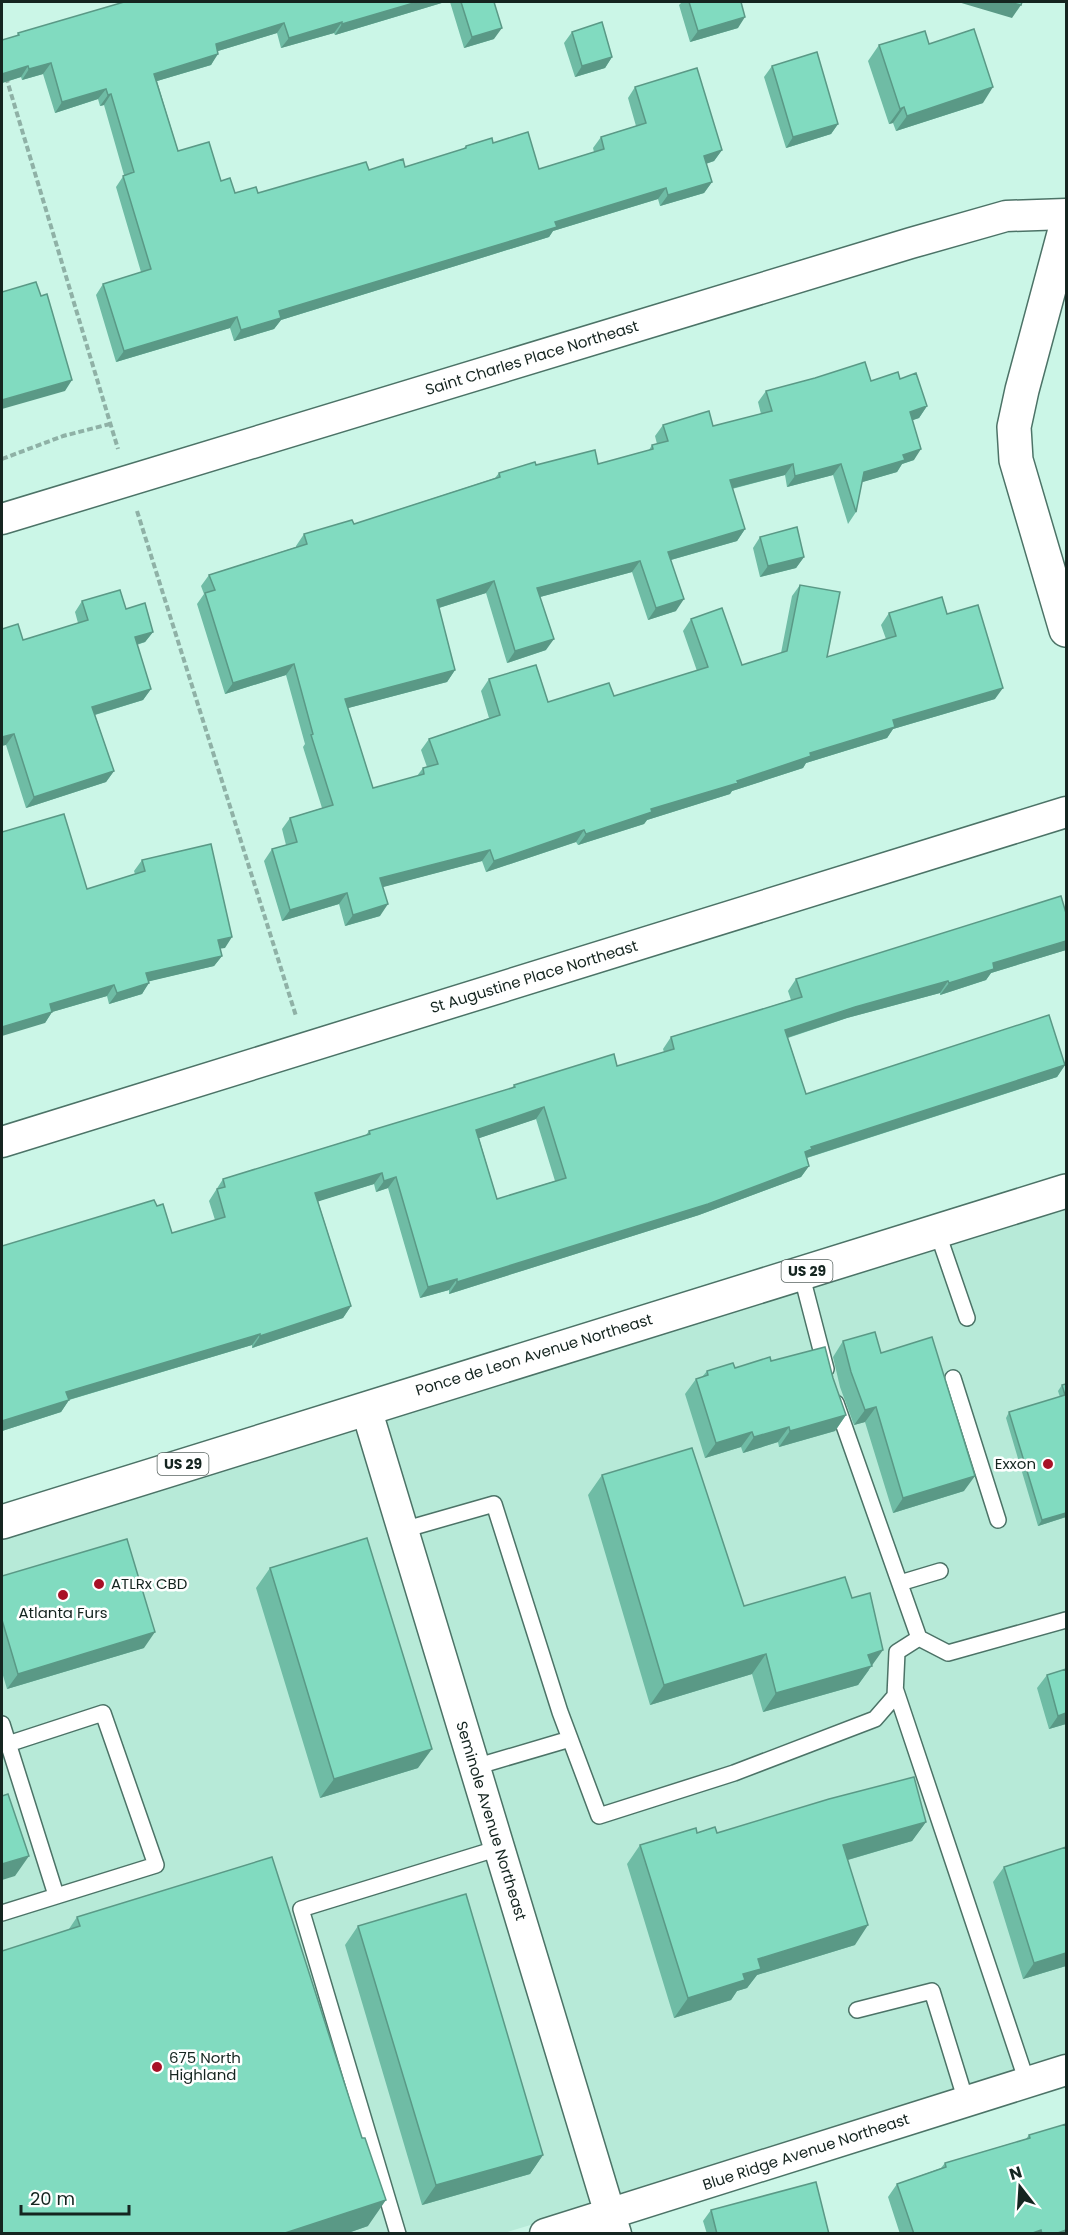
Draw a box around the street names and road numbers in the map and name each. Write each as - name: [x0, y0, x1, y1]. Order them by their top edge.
- street label: Saint Charles Place Northeast: [423, 315, 641, 400]
- street label: St Augustine Place Northeast: [427, 935, 640, 1018]
- road number: US 29: [782, 1260, 832, 1282]
- street label: Ponce de Leon Avenue Northeast: [413, 1308, 655, 1401]
- road number: US 29: [158, 1453, 208, 1475]
- street label: Seminole Avenue Northeast: [451, 1719, 532, 1923]
- street label: Blue Ridge Avenue Northeast: [700, 2108, 912, 2195]

